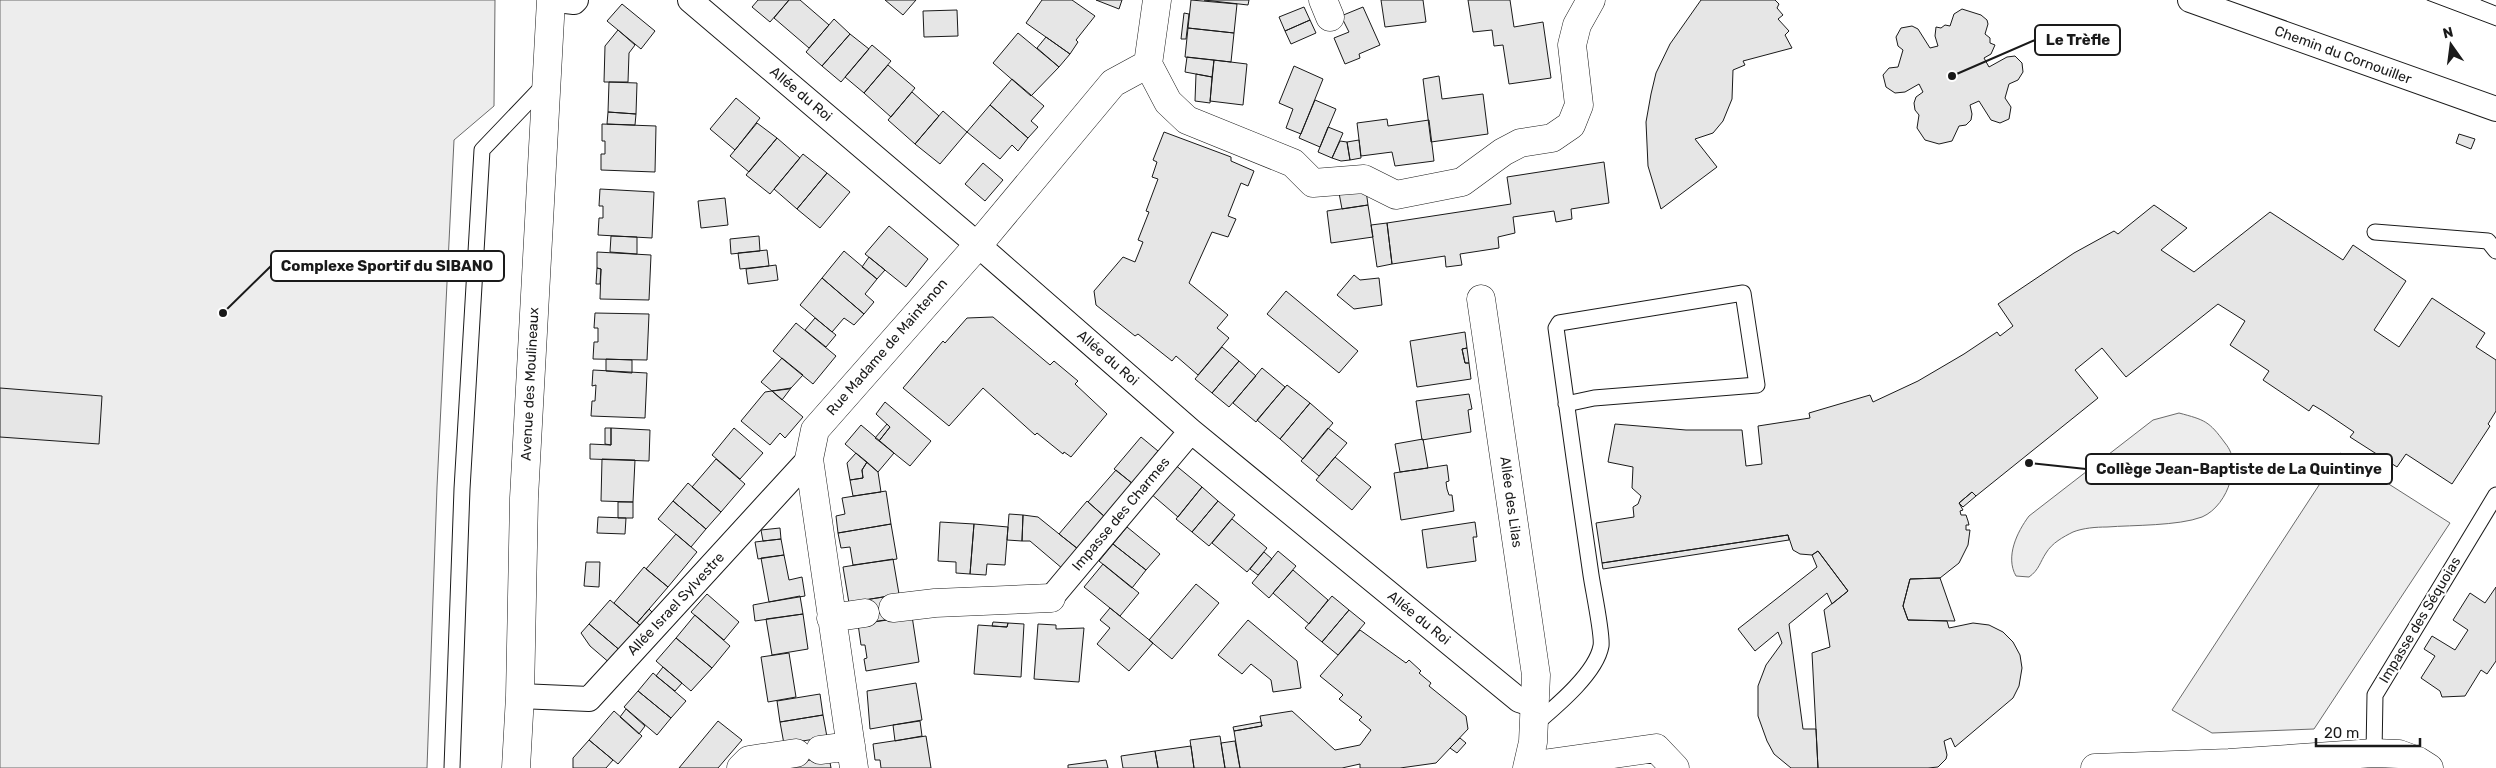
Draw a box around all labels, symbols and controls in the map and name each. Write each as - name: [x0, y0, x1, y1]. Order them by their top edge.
- north arrow: [2426, 20, 2476, 70]
- street label: Chemin du Cornouiller: [2272, 22, 2414, 88]
- text: N: [2441, 23, 2455, 42]
- callout: Le Trèfle: [2035, 25, 2120, 55]
- text: Le Trèfle: [2046, 31, 2110, 49]
- street label: Allée du Roi: [766, 63, 836, 125]
- callout: Complexe Sportif du SIBANO: [271, 251, 504, 281]
- text: Complexe Sportif du SIBANO: [281, 257, 493, 275]
- street label: Rue Madame de Maintenon: [823, 275, 951, 419]
- street label: Avenue des Moulineaux: [517, 306, 543, 461]
- street label: Allée du Roi: [1074, 327, 1142, 389]
- street label: Impasse des Charmes: [1069, 454, 1173, 574]
- callout: Collège Jean-Baptiste de La Quintinye: [2086, 454, 2392, 484]
- street label: Allée des Lilas: [1496, 455, 1526, 549]
- text: Collège Jean-Baptiste de La Quintinye: [2096, 460, 2382, 478]
- street label: Allée Israel Sylvestre: [624, 549, 728, 659]
- street label: Impasse des Séquoias: [2376, 554, 2464, 686]
- street label: Allée du Roi: [1384, 587, 1454, 649]
- scale bar: [2316, 716, 2420, 748]
- text: 20 m: [2324, 724, 2359, 742]

